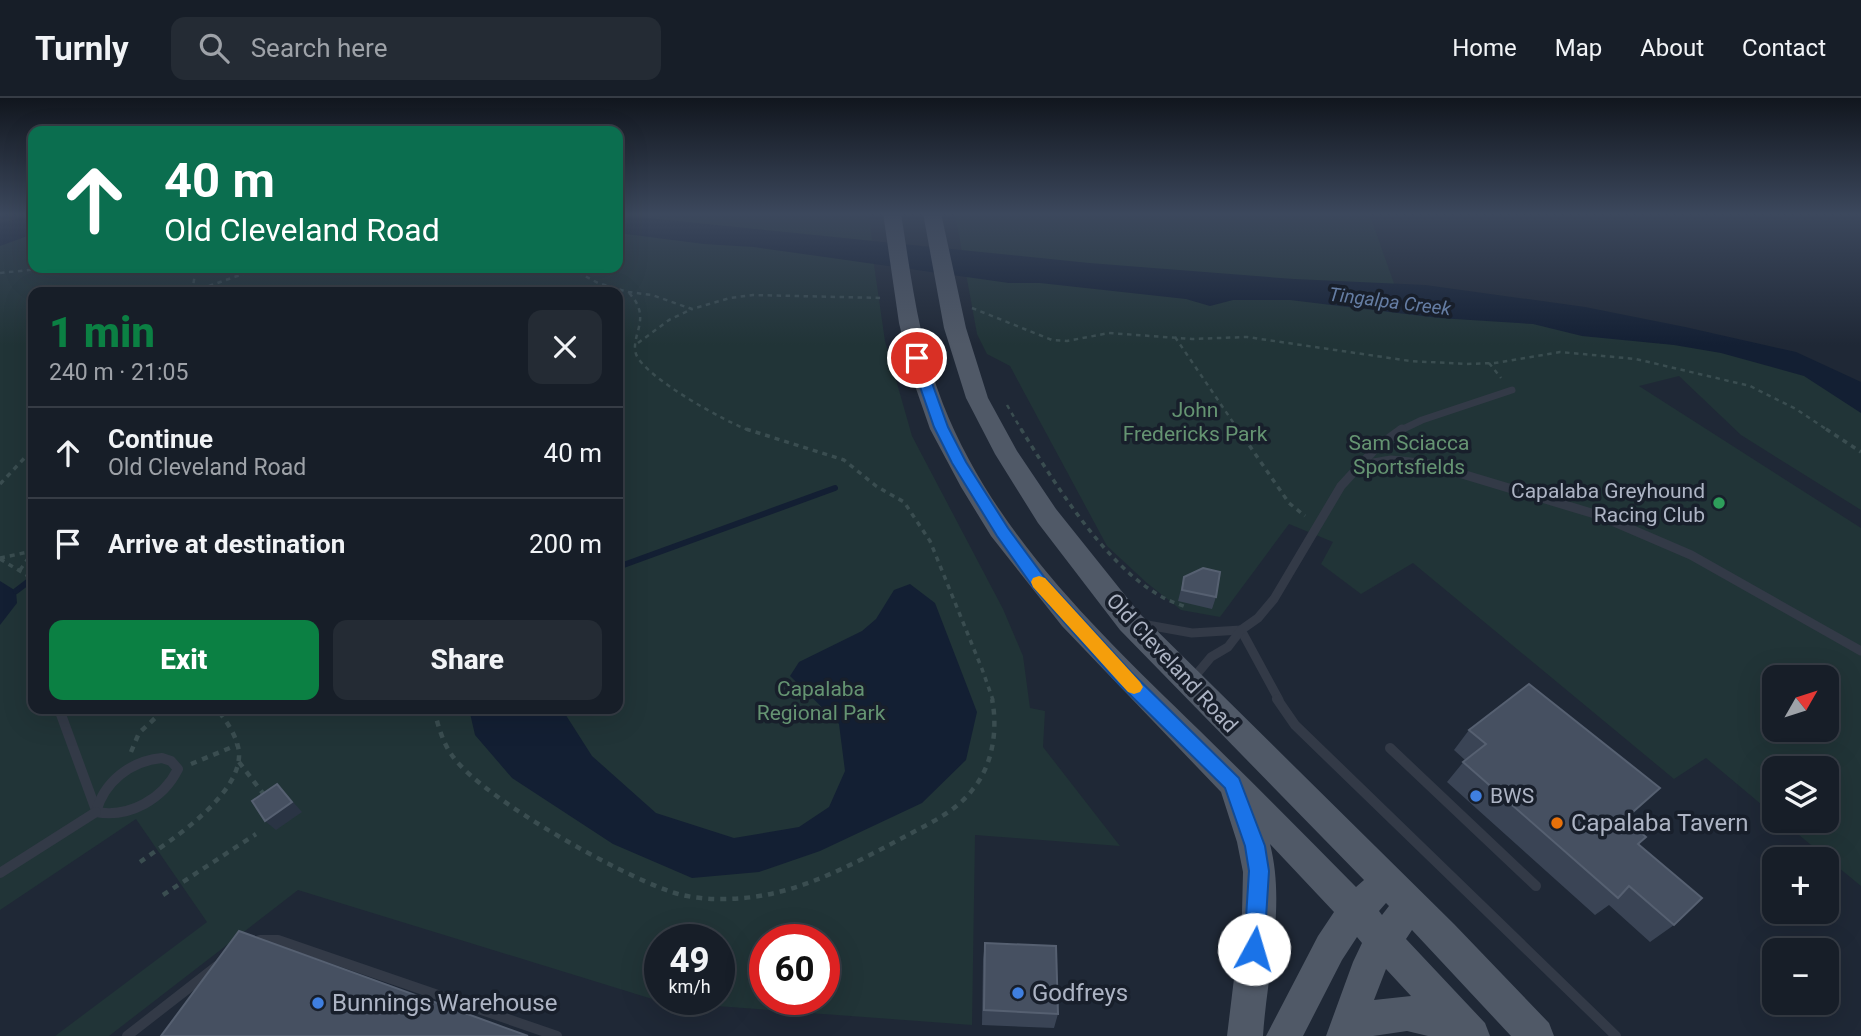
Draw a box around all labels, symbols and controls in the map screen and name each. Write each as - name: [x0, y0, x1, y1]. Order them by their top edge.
- search box: [171, 17, 661, 80]
- text: Turnly: [35, 29, 129, 68]
- icon: search: [195, 29, 233, 67]
- text: Search here: [251, 33, 387, 63]
- text: Home: [1452, 34, 1517, 62]
- text: Map: [1555, 34, 1602, 62]
- text: About: [1640, 34, 1704, 62]
- text: Contact: [1742, 34, 1826, 62]
- text: 40 m: [164, 152, 275, 209]
- icon: ahead: [49, 154, 140, 245]
- text: Old Cleveland Road: [164, 211, 440, 249]
- water label: Tingalpa Creek: [1328, 283, 1453, 320]
- text: 1 min: [49, 308, 155, 357]
- button: close: [528, 310, 602, 384]
- pin: [887, 328, 947, 388]
- icon: arrive: [898, 339, 936, 377]
- text: 240 m · 21:05: [49, 359, 188, 386]
- park label: John Fredericks Park: [1123, 398, 1268, 446]
- text: Continue: [108, 424, 213, 454]
- park label: Sam Sciacca Sportsfields: [1349, 431, 1469, 479]
- icon: ahead: [49, 434, 87, 472]
- text: 40 m: [544, 438, 602, 468]
- text: Old Cleveland Road: [108, 454, 306, 481]
- place label: Capalaba Greyhound Racing Club: [1511, 479, 1705, 527]
- marker: Capalaba Greyhound Racing Club: [1711, 495, 1727, 511]
- icon: arrive: [49, 525, 87, 563]
- text: Arrive at destination: [108, 529, 345, 559]
- text: 200 m: [529, 529, 602, 559]
- street label: Old Cleveland Road: [1102, 589, 1242, 737]
- button: Exit: [49, 620, 319, 700]
- button: Share: [333, 620, 602, 700]
- north arrow: [1762, 665, 1839, 742]
- map controls: [1762, 665, 1839, 1015]
- park label: Capalaba Regional Park: [757, 677, 886, 725]
- button: layers: [1762, 756, 1839, 833]
- place label: BWS: [1490, 784, 1534, 808]
- marker: BWS: [1468, 788, 1484, 804]
- place label: Capalaba Tavern: [1571, 809, 1749, 837]
- marker: Capalaba Tavern: [1549, 815, 1565, 831]
- button: +: [1762, 847, 1839, 924]
- position arrow: [1217, 912, 1291, 986]
- speed limit sign: 60: [749, 924, 840, 1015]
- button: −: [1762, 938, 1839, 1015]
- text: 49: [669, 940, 710, 981]
- text: km/h: [668, 976, 711, 997]
- place label: Godfreys: [1032, 979, 1128, 1007]
- marker: Godfreys: [1010, 985, 1026, 1001]
- place label: Bunnings Warehouse: [332, 989, 557, 1017]
- marker: Bunnings Warehouse: [310, 995, 326, 1011]

